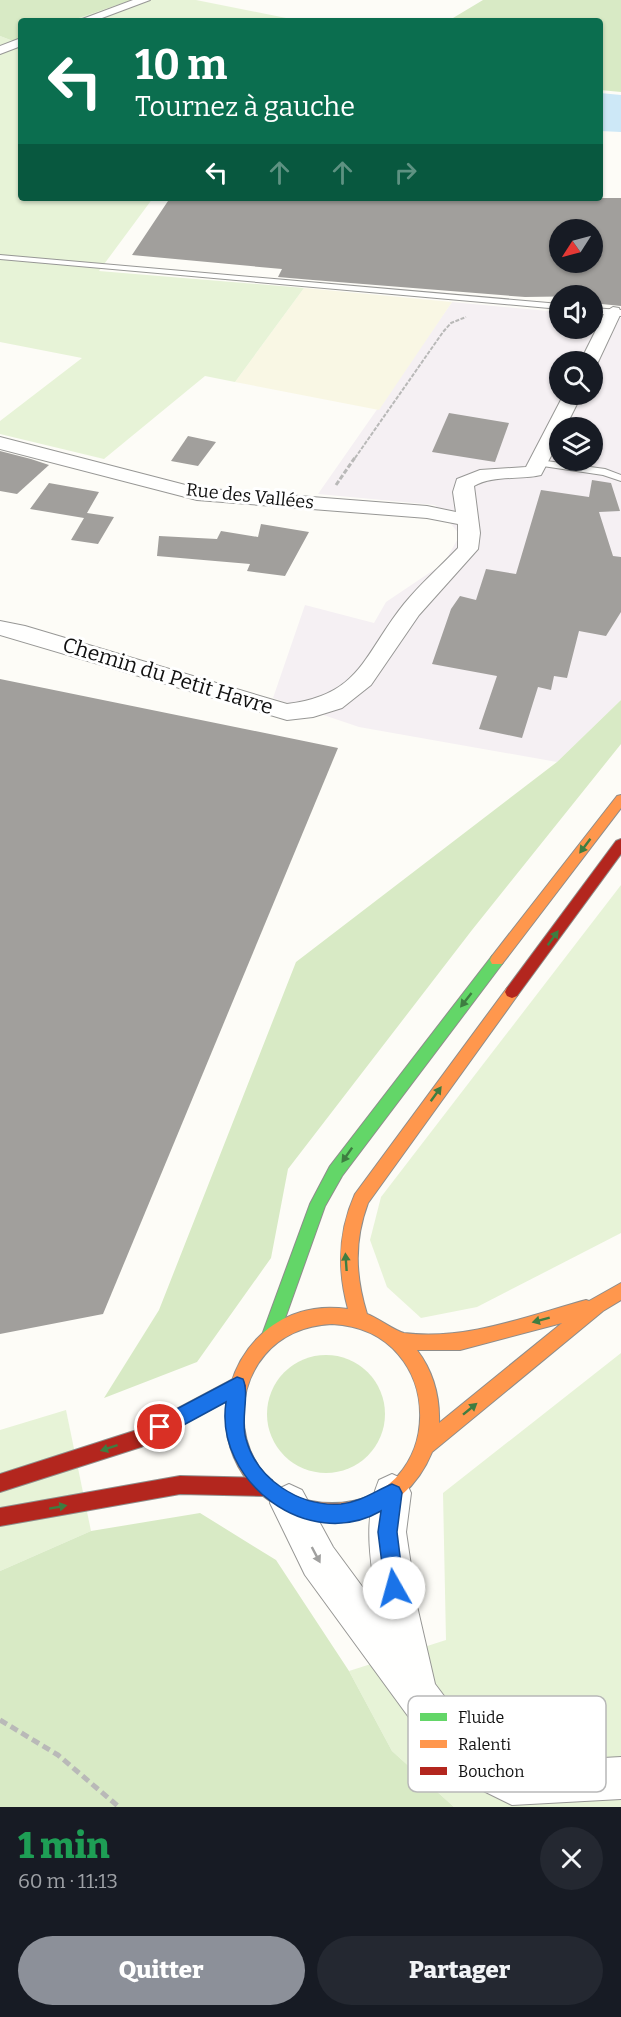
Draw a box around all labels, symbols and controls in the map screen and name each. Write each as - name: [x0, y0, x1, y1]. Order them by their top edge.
- text: 10 m: [135, 40, 227, 90]
- icon: left: [36, 42, 114, 120]
- text: Tournez à gauche: [135, 91, 355, 123]
- icon: left: [200, 156, 233, 189]
- icon: ahead: [263, 156, 296, 189]
- icon: ahead: [326, 156, 359, 189]
- icon: right: [389, 156, 422, 189]
- north arrow: [549, 219, 603, 273]
- map controls: [549, 219, 603, 471]
- button: sound: [549, 285, 603, 339]
- button: search: [549, 351, 603, 405]
- button: layers: [549, 417, 603, 471]
- street label: Rue des Vallées: [185, 478, 315, 514]
- street label: Chemin du Petit Havre: [60, 632, 276, 720]
- one-way arrow: [580, 838, 592, 853]
- one-way arrow: [546, 930, 558, 945]
- one-way arrow: [460, 992, 473, 1008]
- one-way arrow: [430, 1086, 442, 1102]
- one-way arrow: [342, 1146, 353, 1163]
- one-way arrow: [342, 1253, 351, 1272]
- one-way arrow: [532, 1316, 550, 1325]
- pin: [134, 1401, 185, 1452]
- one-way arrow: [462, 1403, 477, 1416]
- icon: arrive: [143, 1410, 176, 1443]
- one-way arrow: [100, 1444, 118, 1453]
- one-way arrow: [48, 1502, 67, 1511]
- one-way arrow: [311, 1547, 321, 1564]
- position arrow: [362, 1556, 426, 1620]
- legend: [408, 1696, 606, 1792]
- text: Fluide: [458, 1708, 504, 1727]
- text: Ralenti: [458, 1735, 511, 1754]
- text: Bouchon: [458, 1762, 524, 1781]
- text: 1 min: [18, 1824, 110, 1868]
- button: close: [540, 1827, 603, 1890]
- text: 60 m · 11:13: [18, 1869, 118, 1893]
- button: Quitter: [18, 1936, 305, 2005]
- button: Partager: [317, 1936, 603, 2005]

